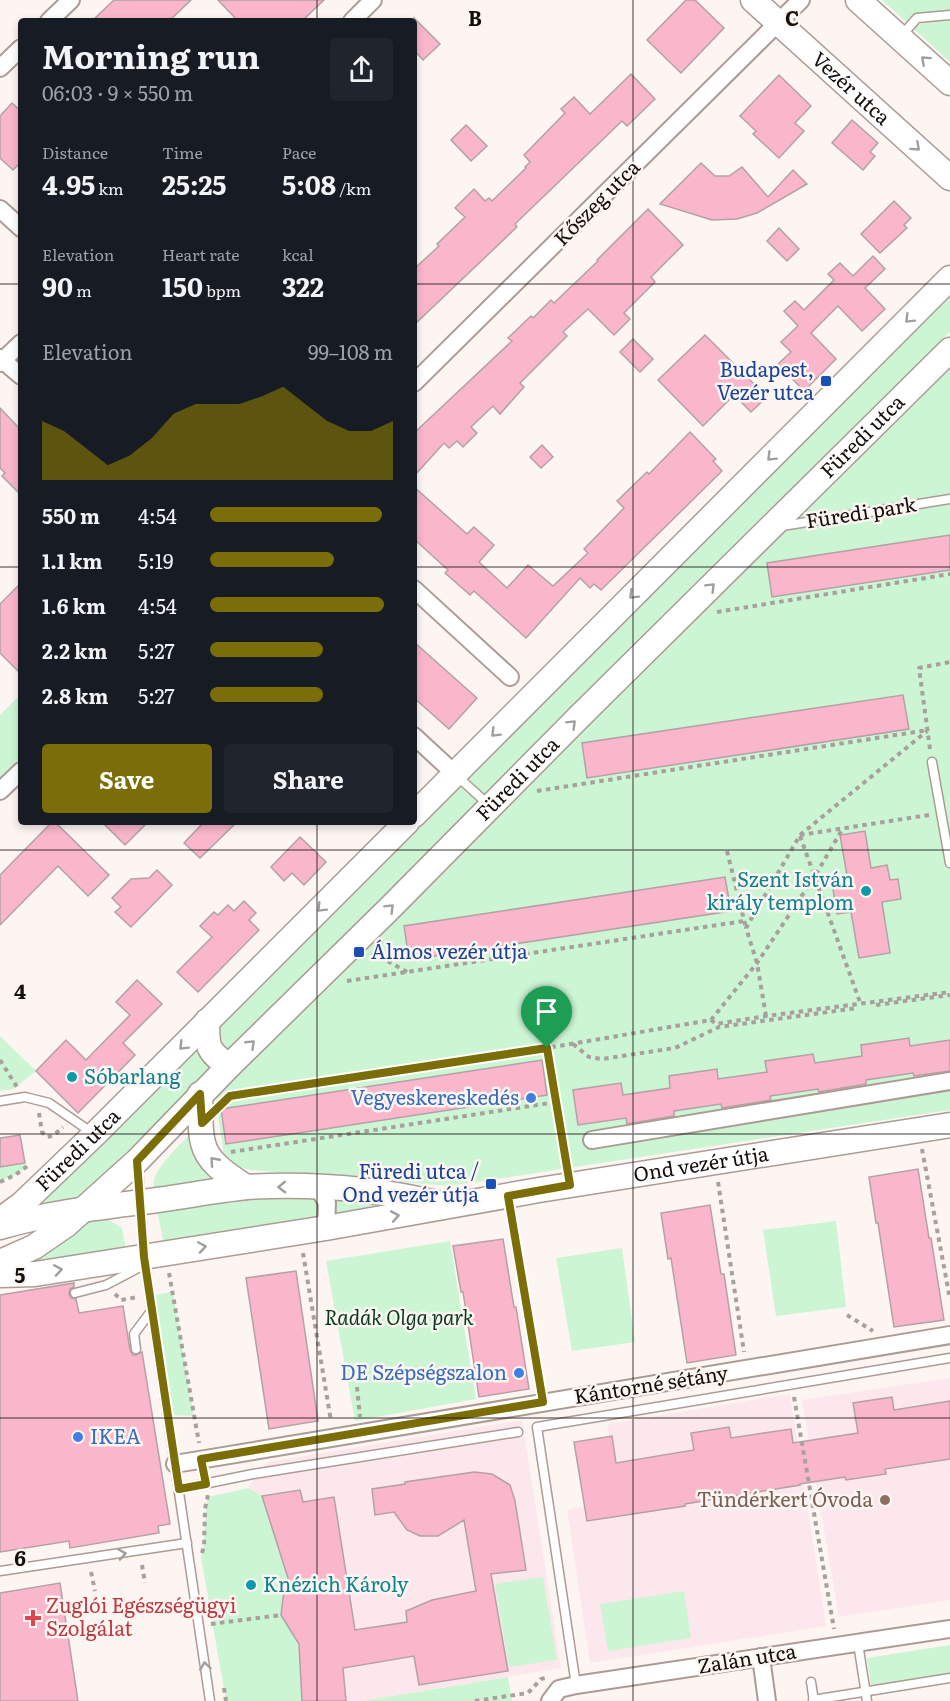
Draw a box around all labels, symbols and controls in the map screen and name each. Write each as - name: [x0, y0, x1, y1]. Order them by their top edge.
- text: B: [468, 2, 482, 32]
- text: C: [785, 2, 799, 32]
- text: Morning run: [42, 30, 260, 79]
- button: share: [330, 38, 393, 101]
- street label: Vezér utca: [806, 43, 899, 131]
- one-way arrow: [921, 56, 932, 67]
- text: 06:03 · 9 × 550 m: [42, 77, 193, 107]
- text: Distance: [42, 140, 108, 164]
- text: Time: [162, 140, 203, 164]
- text: Pace: [282, 140, 316, 164]
- one-way arrow: [909, 140, 920, 151]
- street label: Kőszeg utca: [546, 152, 646, 251]
- text: 4.95: [42, 164, 95, 203]
- text: 25:25: [162, 164, 226, 203]
- text: 5:08: [282, 164, 336, 203]
- text: km: [95, 176, 124, 200]
- text: /km: [336, 176, 371, 200]
- text: Elevation: [42, 242, 114, 266]
- text: Heart rate: [162, 242, 240, 266]
- text: kcal: [282, 242, 314, 266]
- text: 90: [42, 266, 73, 305]
- text: 150: [162, 266, 203, 305]
- text: 322: [282, 266, 324, 305]
- text: m: [73, 278, 92, 302]
- text: bpm: [203, 278, 241, 302]
- one-way arrow: [905, 312, 916, 323]
- text: Elevation: [42, 336, 132, 366]
- text: 99–108 m: [308, 336, 393, 366]
- place label: Budapest, Vezér utca: [717, 353, 814, 406]
- marker: Budapest, Vezér utca: [819, 374, 833, 388]
- street label: Füredi utca: [812, 386, 910, 484]
- one-way arrow: [767, 450, 778, 461]
- street label: Füredi park: [803, 487, 919, 535]
- text: 550 m: [42, 500, 100, 530]
- text: 4:54: [138, 500, 177, 530]
- text: 1.1 km: [42, 545, 102, 575]
- text: 5:19: [138, 545, 173, 575]
- one-way arrow: [703, 584, 714, 595]
- one-way arrow: [629, 589, 640, 599]
- text: 1.6 km: [42, 590, 106, 620]
- text: 4:54: [138, 590, 177, 620]
- text: 2.2 km: [42, 635, 107, 665]
- text: 5:27: [138, 635, 175, 665]
- text: 2.8 km: [42, 680, 108, 710]
- text: 5:27: [138, 680, 175, 710]
- one-way arrow: [564, 721, 575, 732]
- one-way arrow: [492, 726, 503, 737]
- street label: Füredi utca: [468, 728, 565, 826]
- button: Save: [42, 744, 212, 813]
- button: Share: [224, 744, 393, 813]
- place label: Szent István király templom: [707, 863, 854, 916]
- marker: Szent István király templom: [859, 884, 873, 898]
- one-way arrow: [317, 900, 328, 911]
- one-way arrow: [383, 904, 394, 915]
- place label: Álmos vezér útja: [371, 935, 528, 965]
- marker: Álmos vezér útja: [352, 945, 366, 959]
- text: 4: [14, 975, 26, 1005]
- pin: [521, 986, 572, 1048]
- icon: arrive: [530, 995, 563, 1028]
- one-way arrow: [179, 1039, 190, 1049]
- one-way arrow: [245, 1040, 255, 1051]
- place label: Sóbarlang: [84, 1060, 181, 1090]
- marker: Sóbarlang: [65, 1070, 79, 1084]
- place label: Vegyeskereskedés: [350, 1081, 519, 1111]
- marker: Vegyeskereskedés: [524, 1091, 538, 1105]
- street label: Füredi utca: [27, 1100, 126, 1197]
- street label: Ond vezér útja: [631, 1137, 771, 1188]
- place label: Füredi utca / Ond vezér útja: [343, 1155, 479, 1208]
- one-way arrow: [210, 1158, 221, 1168]
- marker: Füredi utca / Ond vezér útja: [484, 1177, 498, 1191]
- one-way arrow: [277, 1181, 286, 1193]
- one-way arrow: [390, 1211, 399, 1223]
- one-way arrow: [198, 1242, 207, 1254]
- text: 5: [15, 1259, 26, 1289]
- one-way arrow: [54, 1265, 63, 1277]
- park label: Radák Olga park: [324, 1301, 474, 1331]
- place label: DE Szépségszalon: [340, 1356, 507, 1386]
- street label: Kántorné sétány: [571, 1356, 730, 1410]
- marker: DE Szépségszalon: [512, 1366, 526, 1380]
- place label: IKEA: [90, 1420, 141, 1450]
- marker: IKEA: [71, 1430, 85, 1444]
- place label: Tündérkert Óvoda: [697, 1483, 873, 1513]
- marker: Tündérkert Óvoda: [878, 1493, 892, 1507]
- text: 6: [14, 1542, 26, 1572]
- one-way arrow: [116, 1548, 126, 1561]
- place label: Knézich Károly: [263, 1568, 409, 1598]
- marker: Knézich Károly: [244, 1578, 258, 1592]
- place label: Zuglói Egészségügyi Szolgálat: [46, 1589, 237, 1642]
- marker: Zuglói Egészségügyi Szolgálat: [24, 1609, 42, 1627]
- street label: Zalán utca: [695, 1634, 798, 1680]
- one-way arrow: [199, 1661, 211, 1670]

